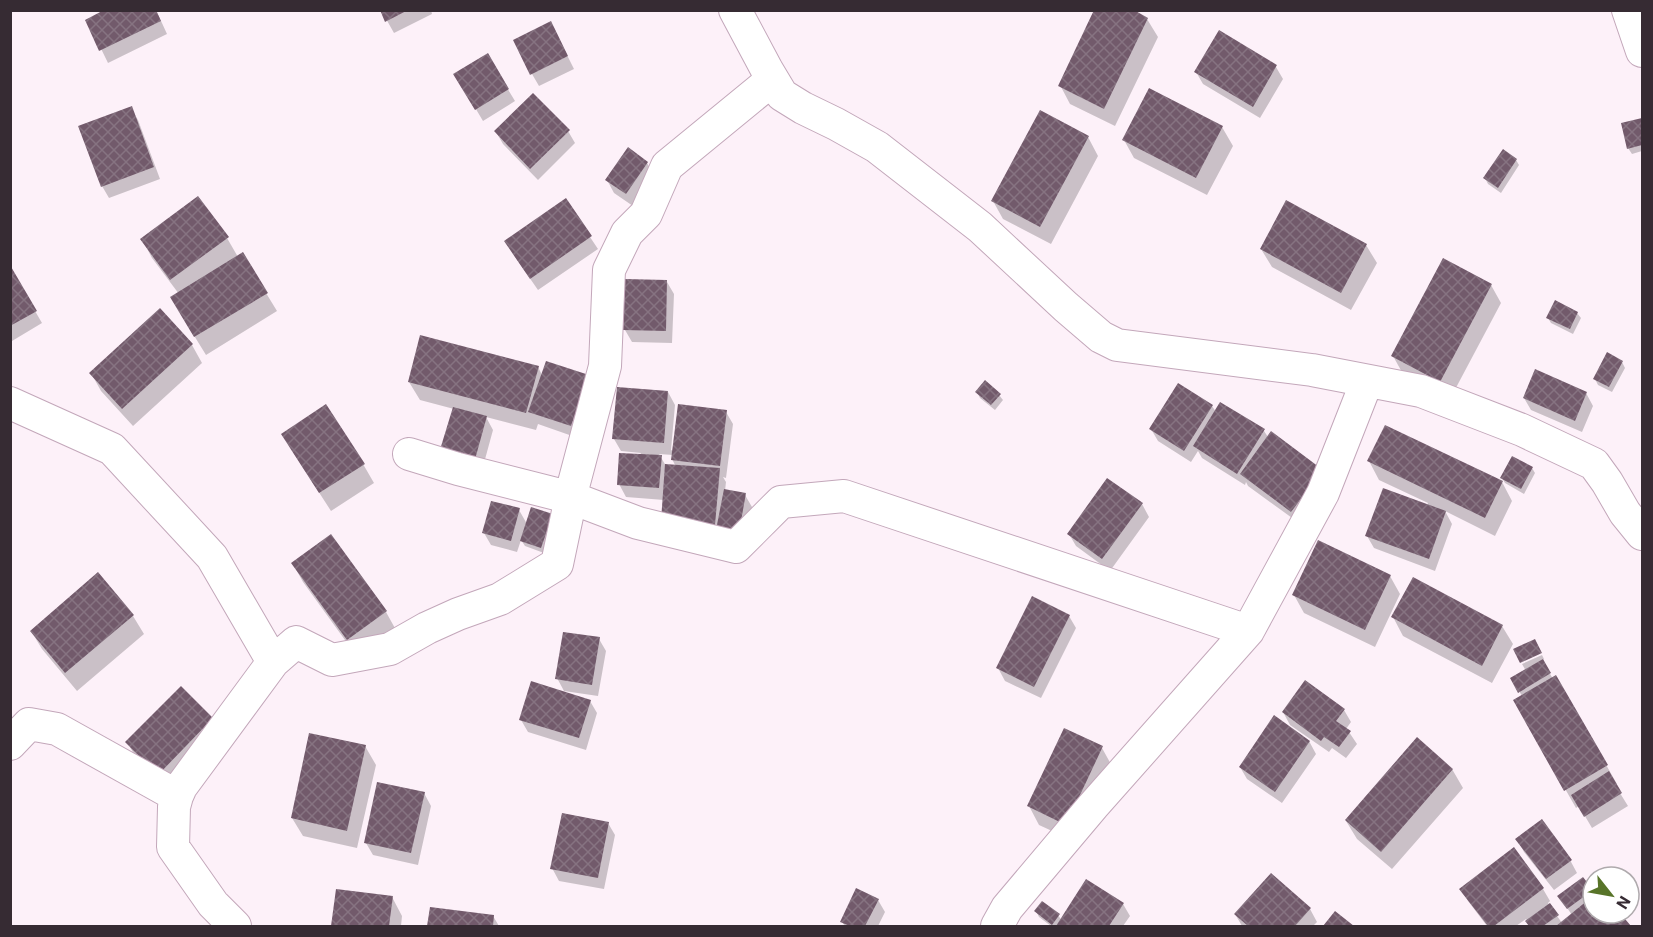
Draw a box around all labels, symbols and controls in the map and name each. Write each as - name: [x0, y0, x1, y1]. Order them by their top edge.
- north arrow: [1581, 865, 1641, 925]
- text: N: [1612, 893, 1634, 912]

